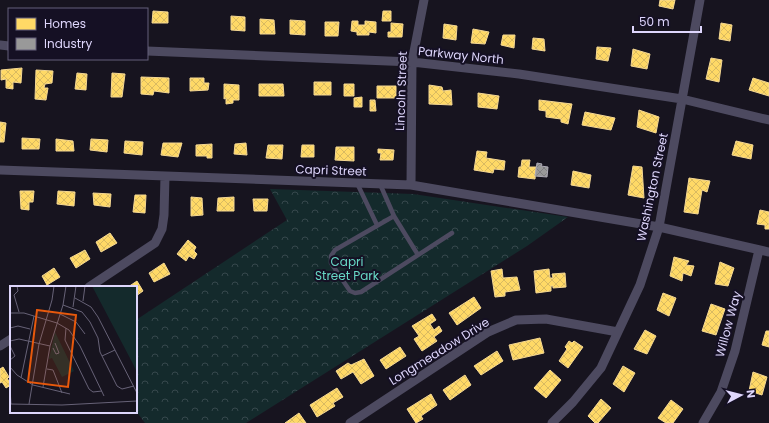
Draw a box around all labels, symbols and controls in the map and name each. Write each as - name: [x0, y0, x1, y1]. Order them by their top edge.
- legend: [8, 8, 148, 60]
- scale bar: [633, 8, 701, 34]
- text: 50 m: [639, 13, 670, 30]
- text: Homes: [44, 15, 86, 32]
- text: Industry: [44, 35, 93, 52]
- street label: Parkway North: [417, 42, 505, 68]
- street label: Lincoln Street: [391, 51, 411, 131]
- street label: Washington Street: [632, 131, 672, 243]
- street label: Capri Street: [295, 160, 367, 180]
- park label: Capri Street Park: [315, 253, 380, 284]
- inset map: [10, 286, 137, 413]
- street label: Willow Way: [711, 289, 745, 359]
- street label: Longmeadow Drive: [386, 313, 492, 389]
- north arrow: [721, 375, 761, 415]
- text: N: [742, 389, 759, 399]

